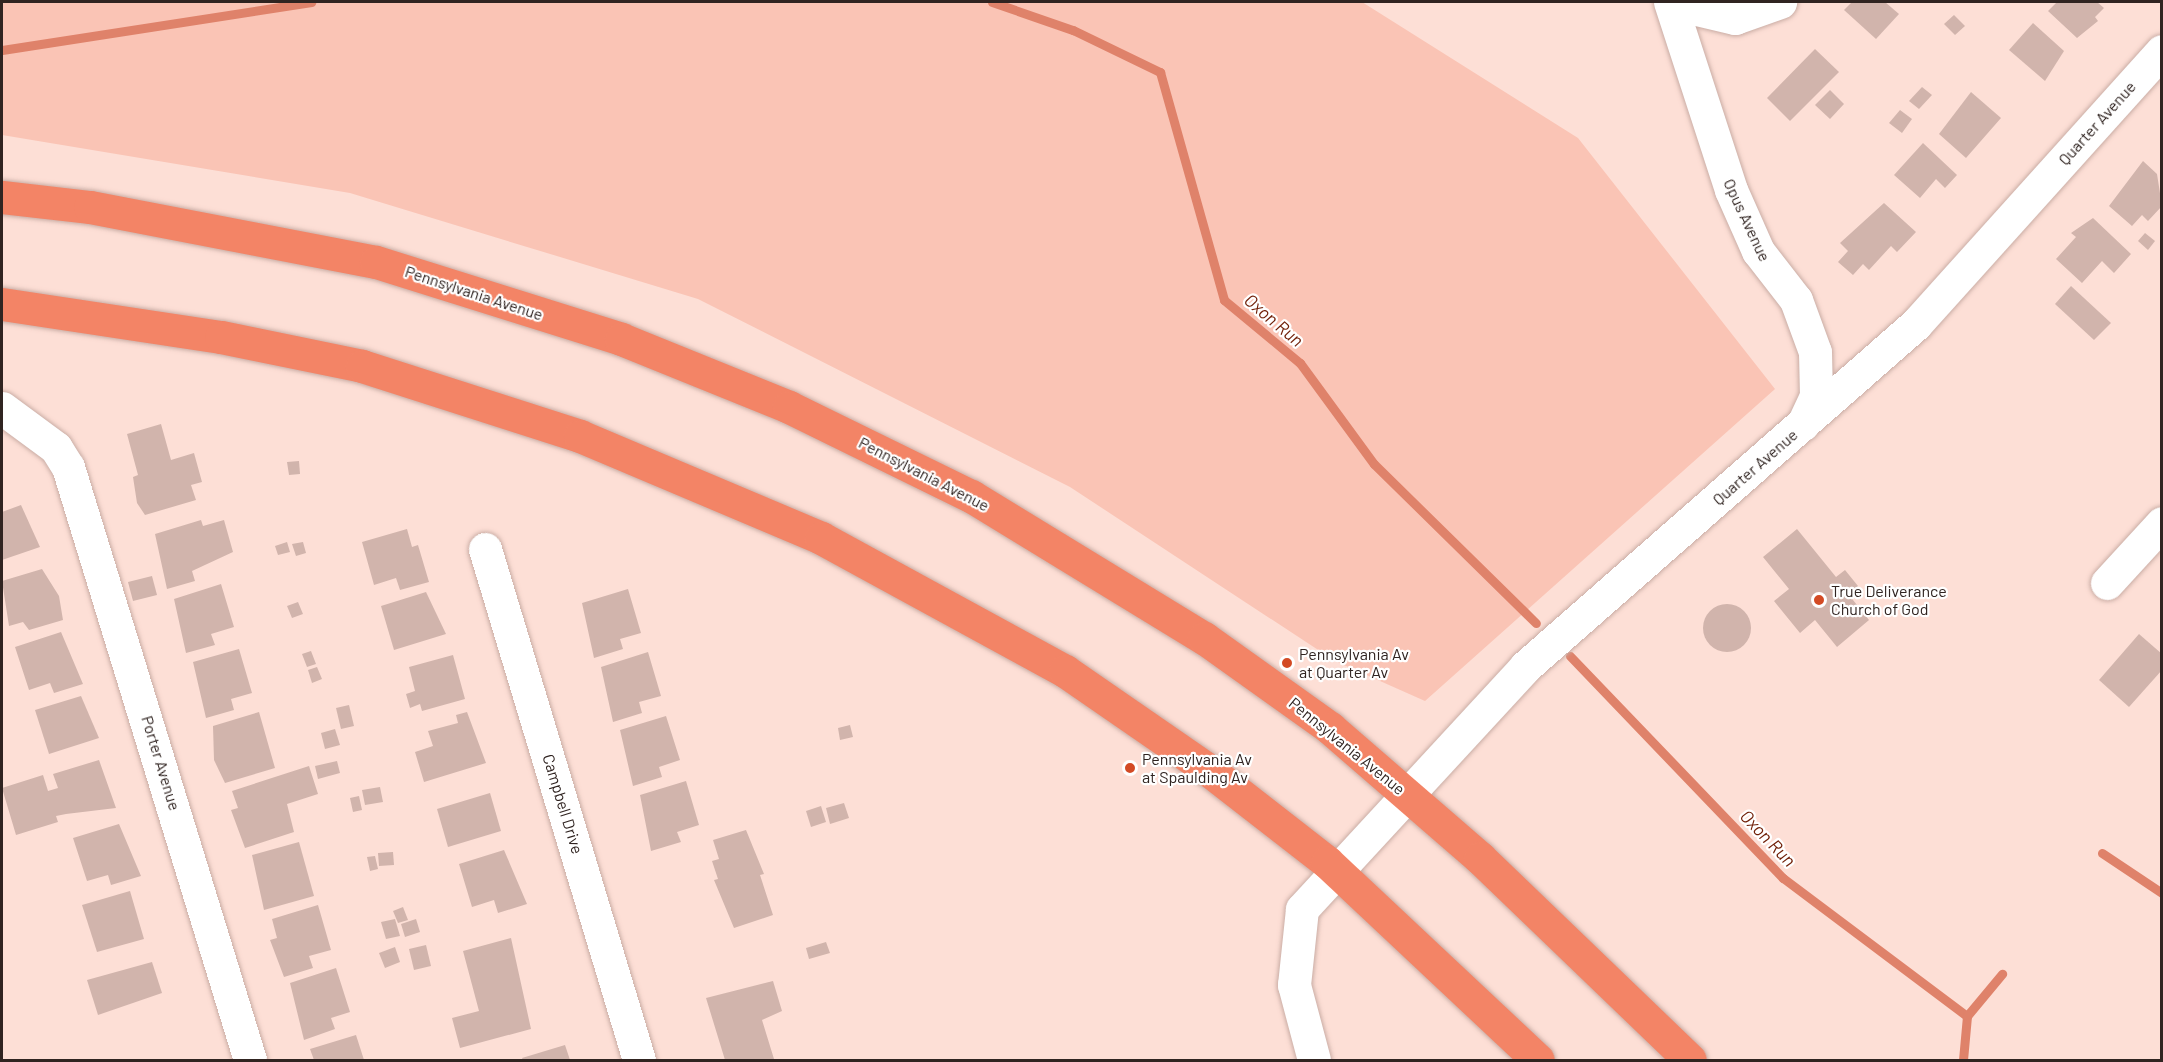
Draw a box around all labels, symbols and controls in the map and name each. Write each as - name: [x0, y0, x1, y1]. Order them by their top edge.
- street label: Quarter Avenue: [2054, 77, 2140, 169]
- street label: Opus Avenue: [1719, 176, 1775, 264]
- street label: Pennsylvania Avenue: [403, 262, 545, 324]
- water label: Oxon Run: [1240, 289, 1308, 351]
- street label: Quarter Avenue: [1709, 425, 1801, 509]
- street label: Pennsylvania Avenue: [856, 433, 992, 515]
- place label: True Deliverance Church of God: [1831, 581, 1947, 619]
- marker: True Deliverance Church of God: [1812, 593, 1826, 607]
- place label: Pennsylvania Av at Quarter Av: [1299, 644, 1409, 682]
- marker: Pennsylvania Av at Quarter Av: [1280, 656, 1294, 670]
- street label: Pennsylvania Avenue: [1285, 693, 1409, 799]
- street label: Porter Avenue: [138, 713, 184, 813]
- place label: Pennsylvania Av at Spaulding Av: [1142, 749, 1252, 787]
- street label: Campbell Drive: [539, 752, 587, 856]
- marker: Pennsylvania Av at Spaulding Av: [1123, 761, 1137, 775]
- water label: Oxon Run: [1736, 805, 1800, 871]

